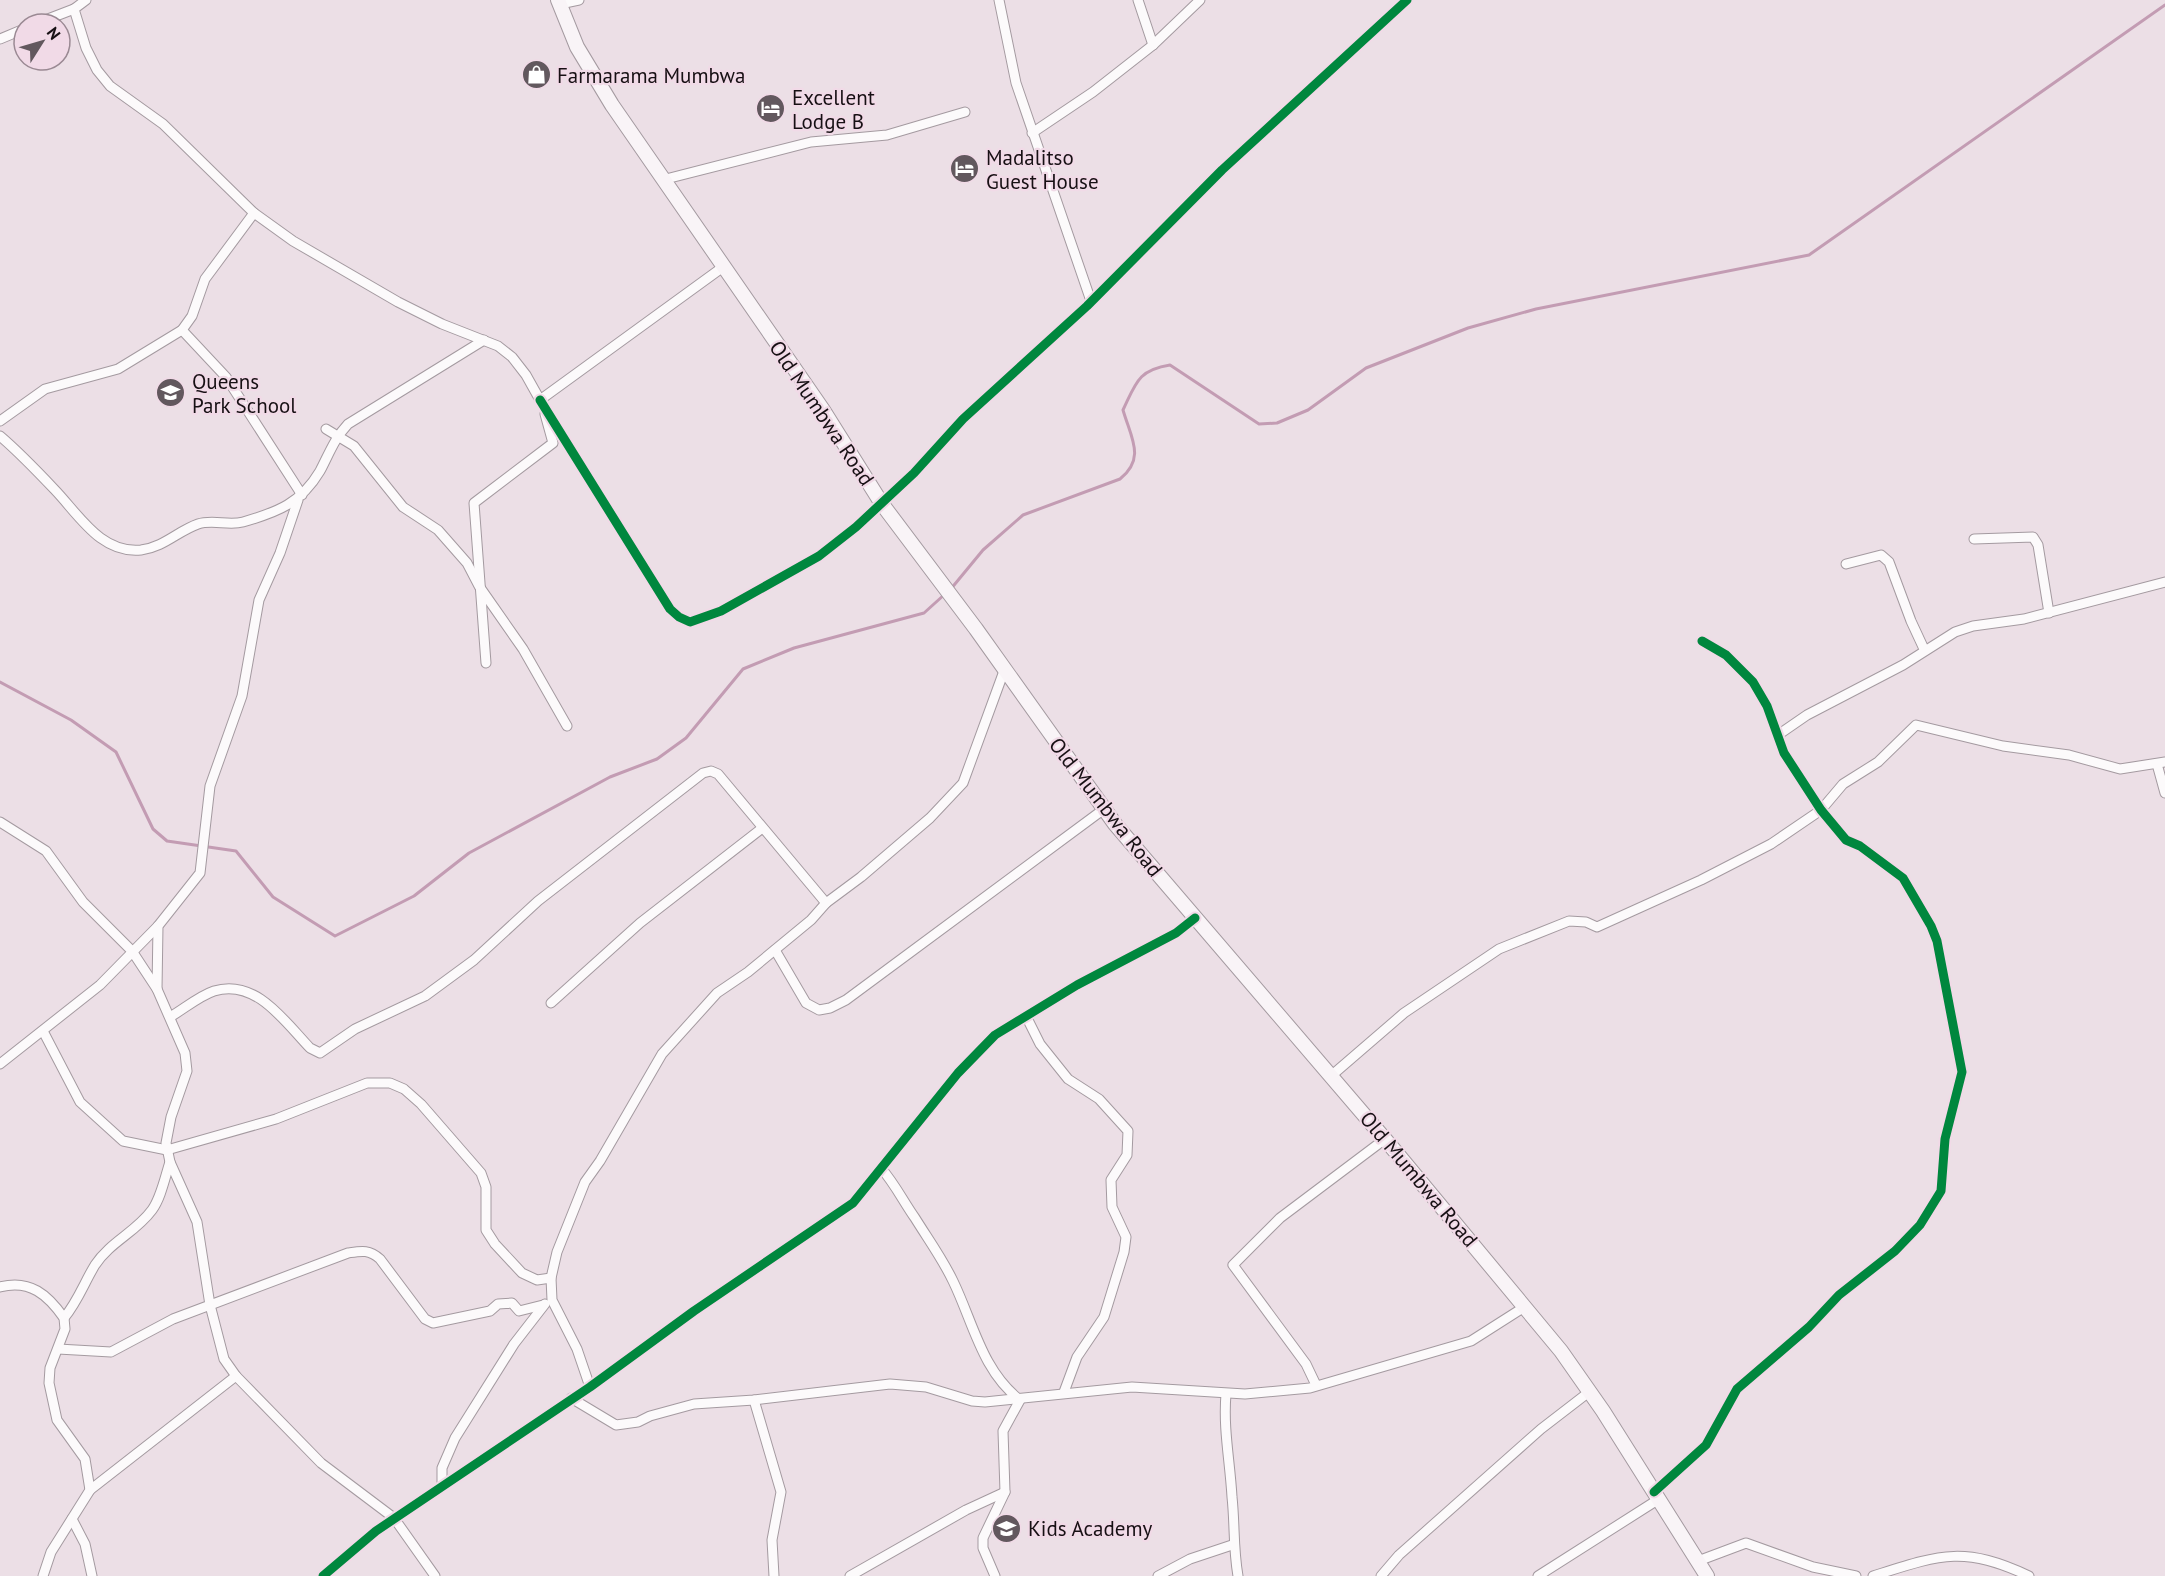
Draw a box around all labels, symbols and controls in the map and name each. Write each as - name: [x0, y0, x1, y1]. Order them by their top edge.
- north arrow: [12, 12, 72, 72]
- text: N: [43, 23, 65, 43]
- shop icon: Farmarama Mumbwa: [520, 59, 552, 91]
- place label: Farmarama Mumbwa: [557, 62, 745, 89]
- place label: Excellent Lodge B: [792, 84, 875, 135]
- hotel icon: Excellent Lodge B: [755, 93, 787, 125]
- place label: Madalitso Guest House: [986, 144, 1099, 195]
- hotel icon: Madalitso Guest House: [949, 153, 981, 185]
- street label: Old Mumbwa Road: [763, 335, 881, 491]
- place label: Queens Park School: [192, 368, 296, 419]
- school or university icon: Queens Park School: [155, 377, 187, 409]
- street label: Old Mumbwa Road: [1043, 732, 1169, 882]
- street label: Old Mumbwa Road: [1354, 1105, 1484, 1253]
- school or university icon: Kids Academy: [991, 1512, 1023, 1544]
- place label: Kids Academy: [1028, 1515, 1152, 1542]

